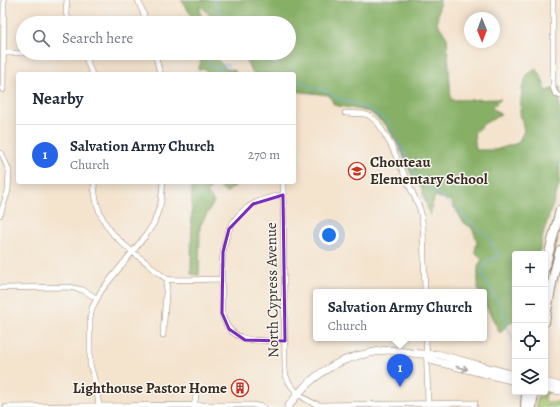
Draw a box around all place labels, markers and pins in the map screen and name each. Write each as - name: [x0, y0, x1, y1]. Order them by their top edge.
- place label: Chouteau Elementary School: [370, 152, 488, 189]
- school or university icon: Chouteau Elementary School: [347, 161, 367, 181]
- pin: 1: [387, 354, 413, 387]
- place label: Lighthouse Pastor Home: [73, 378, 227, 398]
- building icon: Lighthouse Pastor Home: [230, 378, 250, 398]

